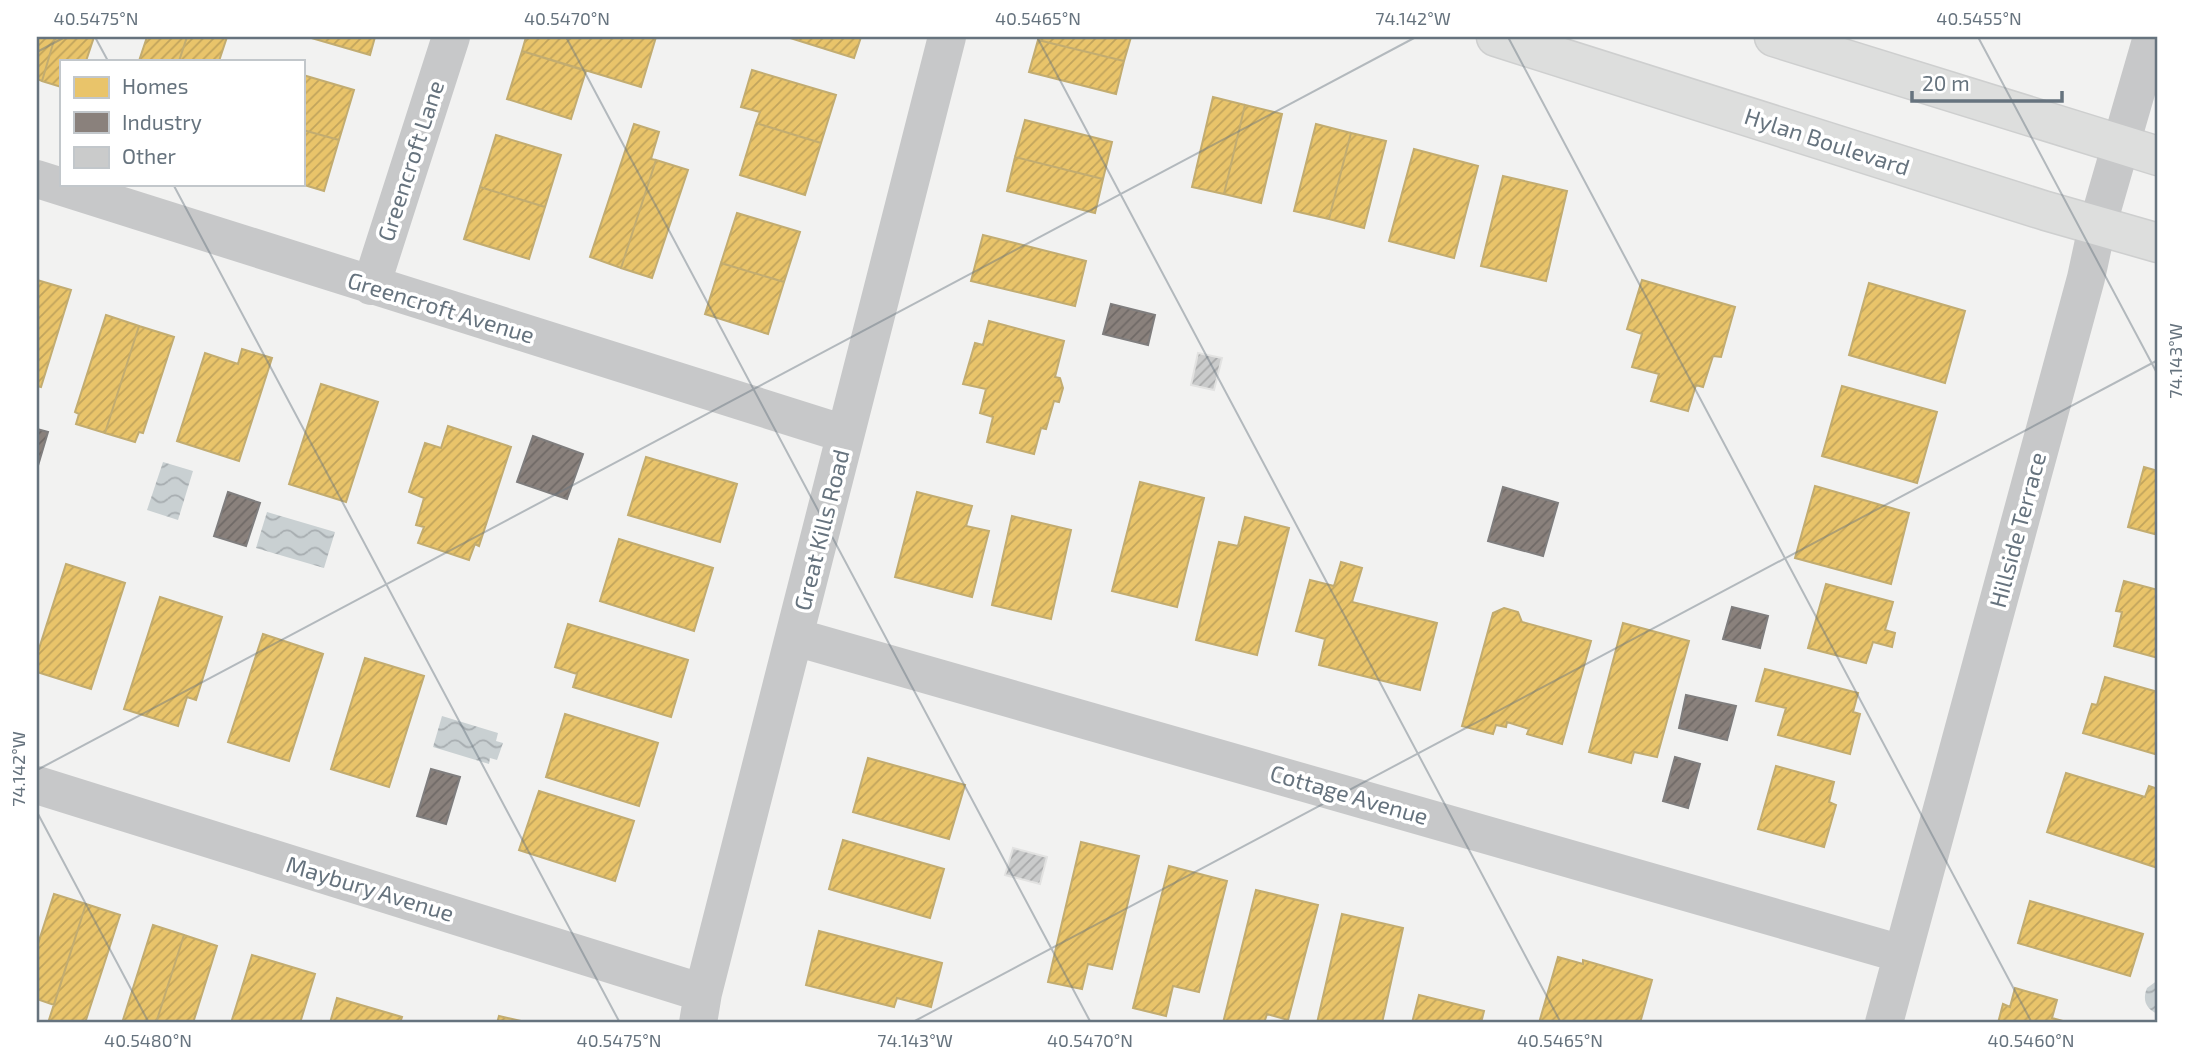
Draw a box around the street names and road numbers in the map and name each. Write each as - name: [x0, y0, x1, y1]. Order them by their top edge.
- street label: Greencroft Lane: [371, 77, 449, 245]
- street label: Hylan Boulevard: [1741, 101, 1913, 181]
- street label: Greencroft Avenue: [345, 265, 538, 349]
- street label: Great Kills Road: [787, 446, 855, 613]
- street label: Hillside Terrace: [1983, 449, 2051, 611]
- street label: Cottage Avenue: [1267, 758, 1432, 830]
- street label: Maybury Avenue: [283, 849, 457, 927]

